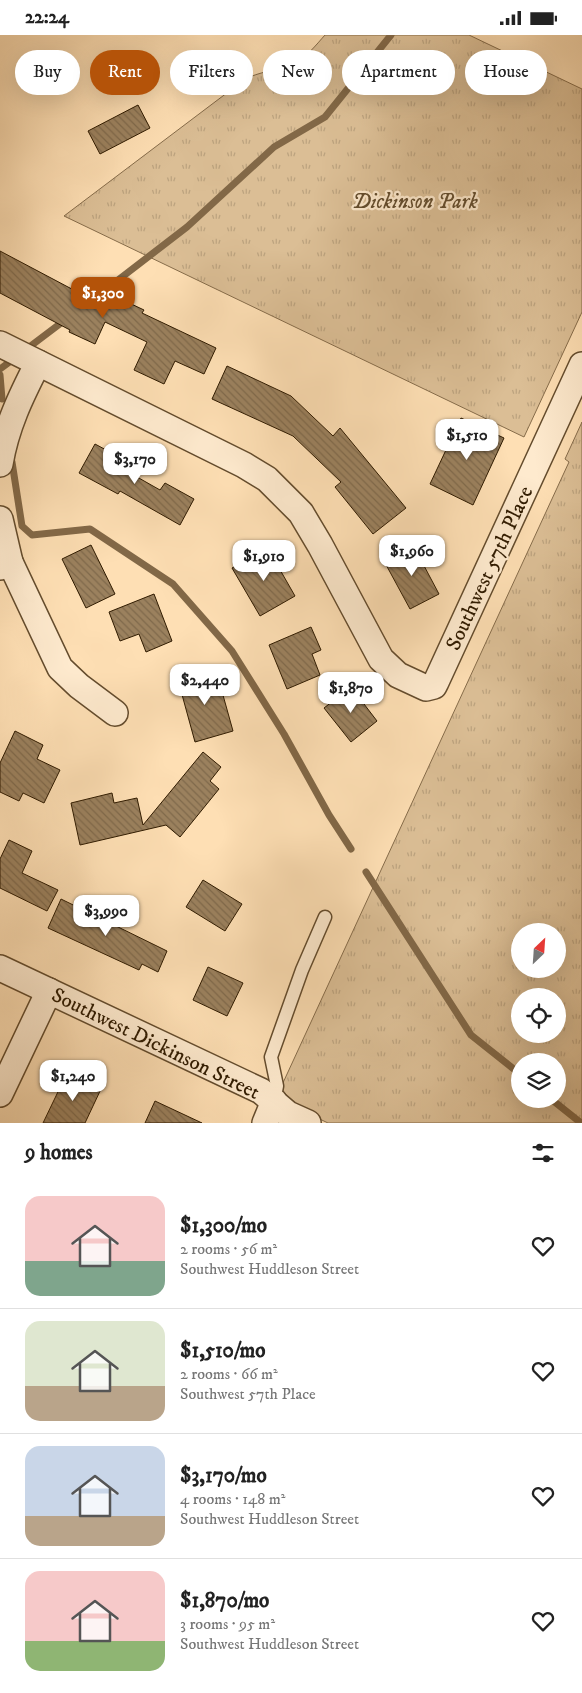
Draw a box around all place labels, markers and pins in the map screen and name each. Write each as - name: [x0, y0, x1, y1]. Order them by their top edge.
- pin: $1,300: [62, 277, 144, 319]
- pin: $1,510: [426, 419, 508, 461]
- pin: $3,170: [94, 443, 176, 485]
- pin: $1,960: [371, 535, 453, 577]
- pin: $1,910: [223, 539, 305, 582]
- pin: $2,440: [164, 663, 246, 706]
- pin: $1,870: [310, 671, 392, 714]
- pin: $3,990: [65, 895, 147, 937]
- pin: $1,240: [32, 1059, 114, 1102]

